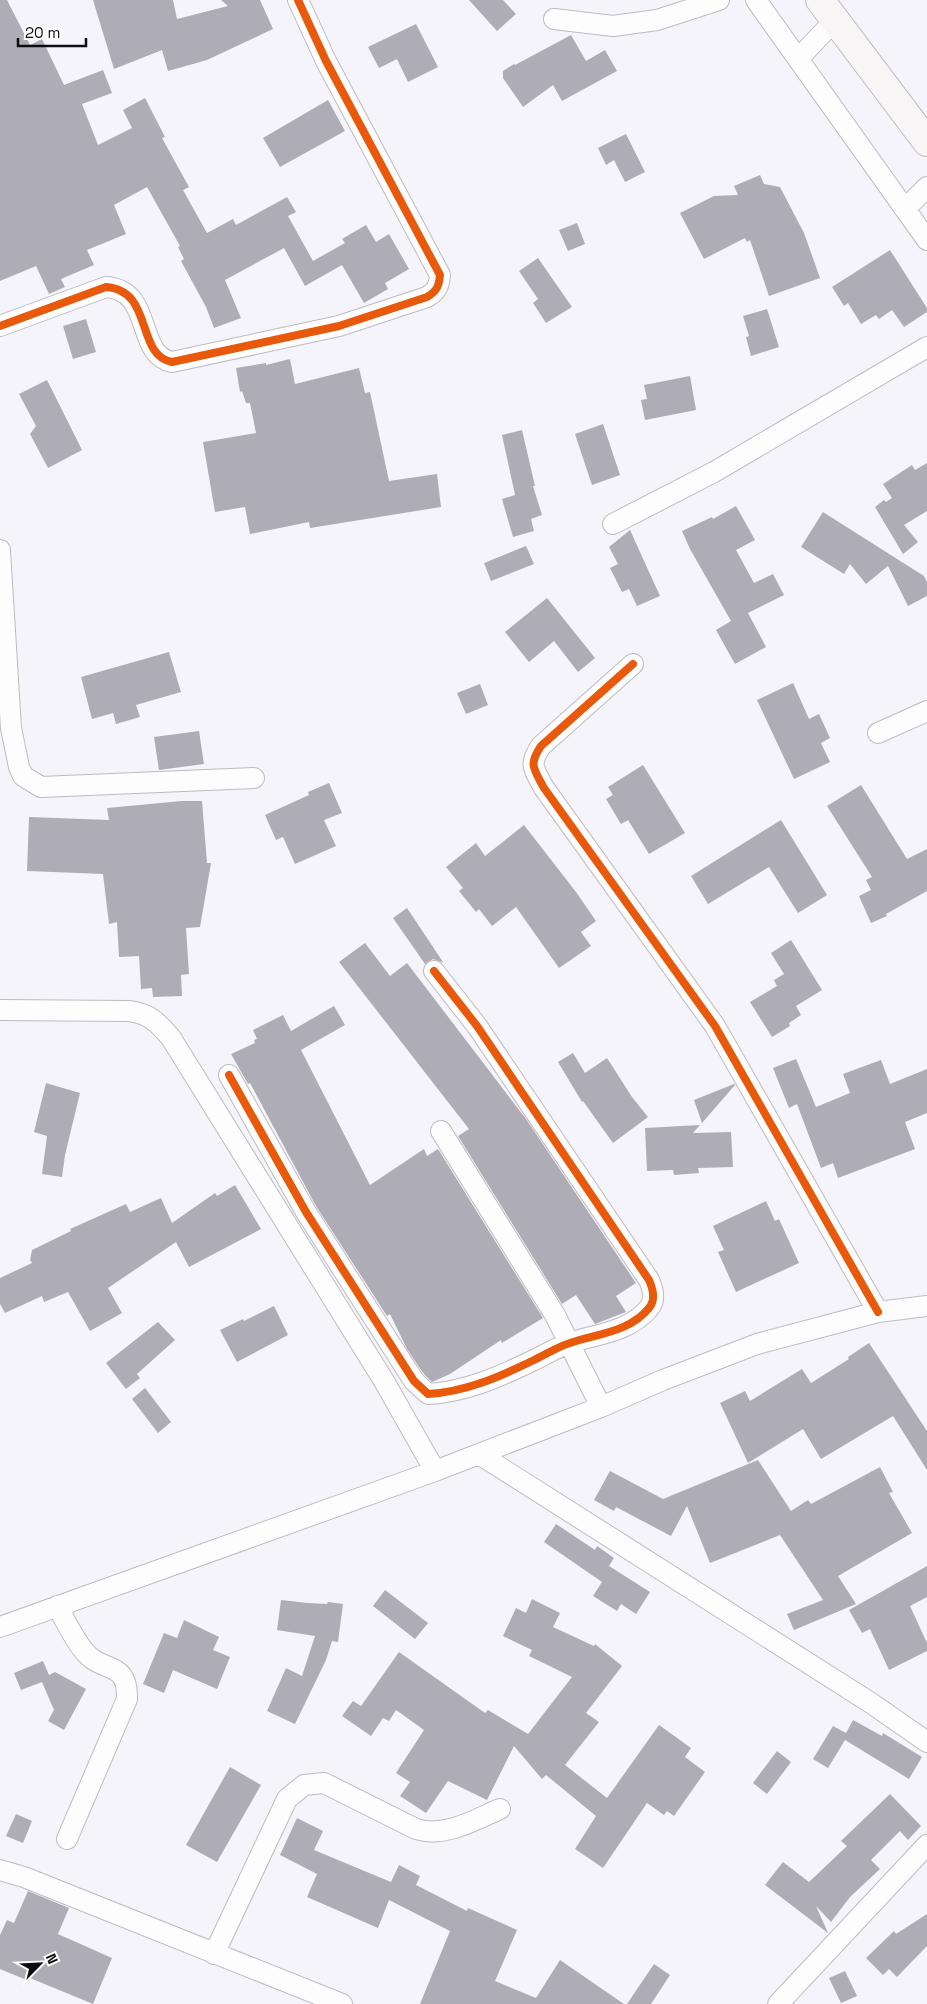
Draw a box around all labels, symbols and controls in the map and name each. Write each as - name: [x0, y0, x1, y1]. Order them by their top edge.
- scale bar: [18, 15, 85, 47]
- text: 20 m: [25, 23, 60, 42]
- north arrow: [15, 1939, 65, 1989]
- text: N: [42, 1951, 62, 1967]

